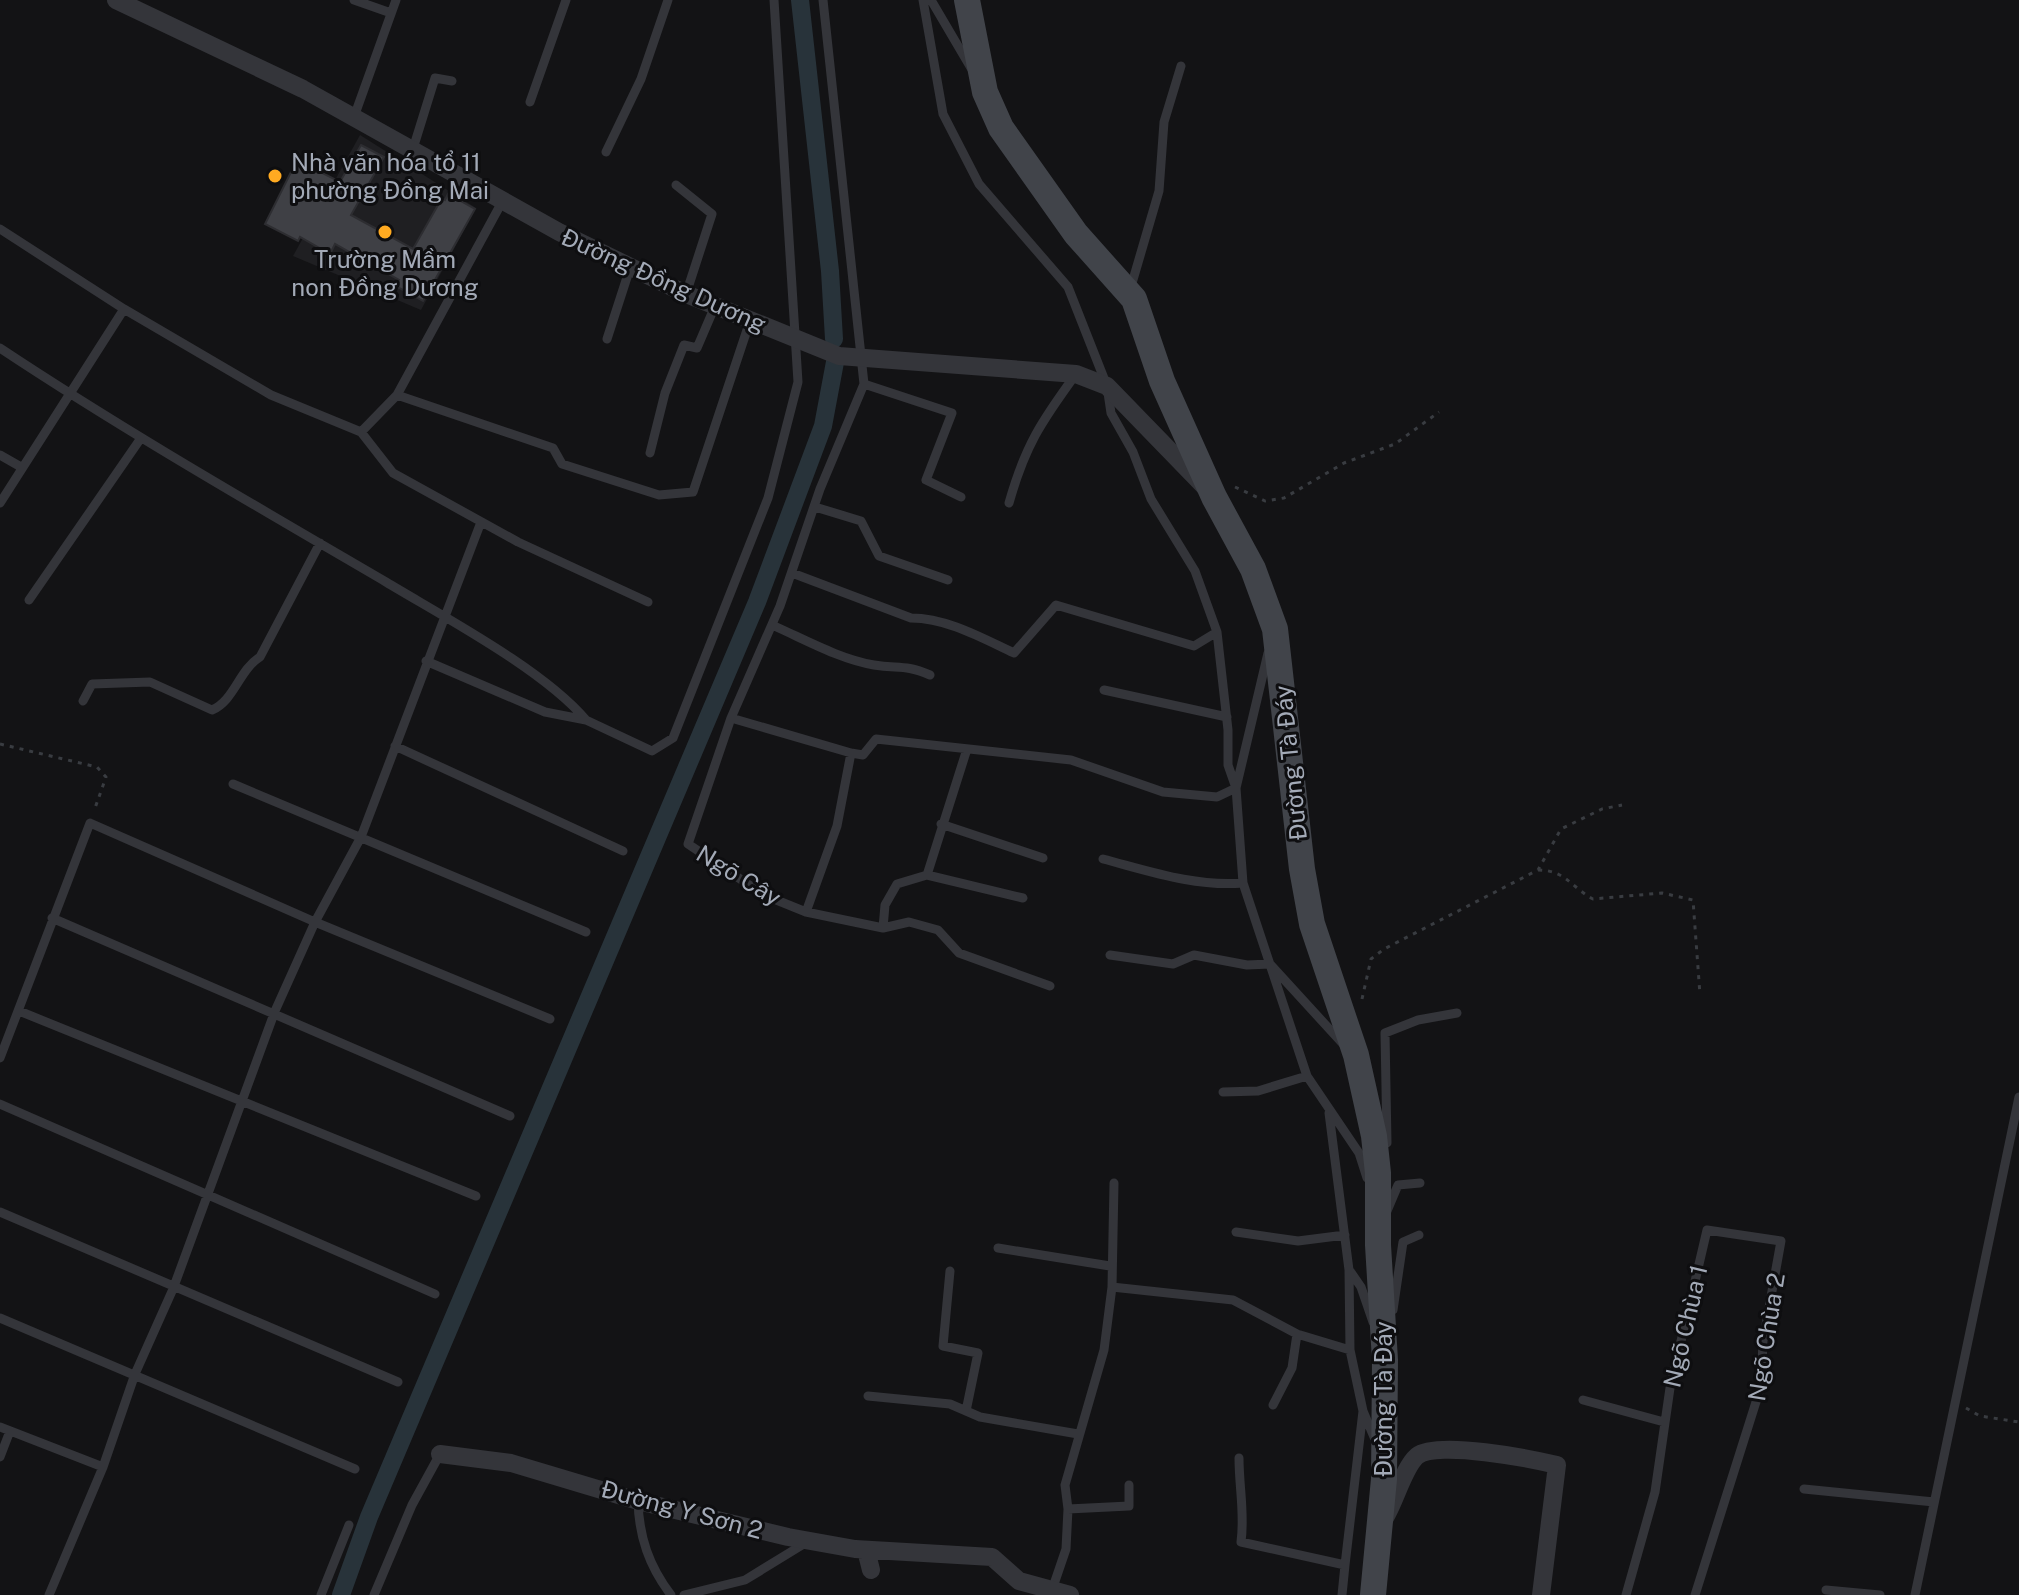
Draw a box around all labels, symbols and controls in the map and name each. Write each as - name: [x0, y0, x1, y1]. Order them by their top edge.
- place label: Nhà văn hóa tổ 11 phường Đồng Mai: [291, 148, 489, 204]
- marker: Nhà văn hóa tổ 11 phường Đồng Mai: [266, 167, 284, 185]
- street label: Đường Đồng Dương: [557, 222, 771, 338]
- marker: Trường Mầm non Đồng Dương: [376, 223, 394, 241]
- place label: Trường Mầm non Đồng Dương: [291, 245, 479, 301]
- street label: Đường Tà Đáy: [1268, 684, 1312, 842]
- street label: Ngõ Cây: [692, 839, 787, 911]
- street label: Ngõ Chùa 1: [1657, 1262, 1713, 1390]
- street label: Ngõ Chùa 2: [1742, 1271, 1790, 1403]
- street label: Đường Tà Đáy: [1369, 1321, 1397, 1477]
- street label: Đường Y Sơn 2: [598, 1474, 766, 1544]

